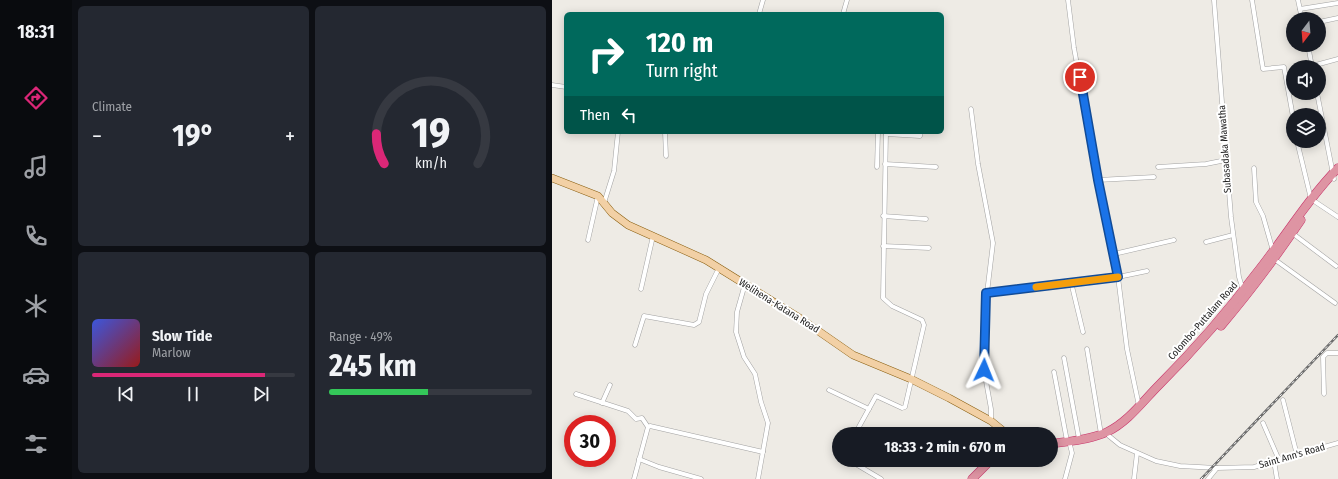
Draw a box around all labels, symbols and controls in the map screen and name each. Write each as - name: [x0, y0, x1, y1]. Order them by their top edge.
- north arrow: [1286, 12, 1326, 52]
- map controls: [1286, 12, 1326, 148]
- text: 18:31: [17, 21, 55, 43]
- text: 120 m: [646, 26, 713, 59]
- icon: right: [580, 28, 632, 80]
- text: Turn right: [646, 60, 718, 82]
- pin: [1063, 60, 1097, 94]
- button: sound: [1286, 60, 1326, 100]
- icon: arrive: [1069, 66, 1091, 88]
- icon: directions: [22, 84, 50, 112]
- text: Climate: [92, 99, 132, 114]
- icon: left: [618, 104, 640, 126]
- street label: Subasadaka Mawatha: [1216, 105, 1234, 193]
- text: Then: [580, 106, 610, 124]
- text: 19: [411, 108, 450, 158]
- button: layers: [1286, 108, 1326, 148]
- text: 19°: [172, 118, 215, 154]
- text: −: [92, 123, 102, 150]
- text: +: [285, 123, 295, 150]
- icon: music: [22, 153, 50, 181]
- text: km/h: [415, 154, 446, 171]
- icon: phone: [22, 222, 50, 250]
- street label: Welihena-Katana Road: [736, 276, 822, 336]
- street label: Colombo-Puttalam Road: [1166, 279, 1240, 363]
- icon: climate: [22, 292, 50, 320]
- text: Slow Tide: [152, 327, 212, 345]
- text: Range · 49%: [329, 329, 392, 344]
- text: Marlow: [152, 345, 191, 360]
- text: 245 km: [329, 348, 417, 384]
- position arrow: [963, 349, 1005, 391]
- icon: car: [22, 361, 50, 389]
- icon: previous: [115, 383, 137, 405]
- icon: pause: [182, 383, 204, 405]
- icon: next: [250, 383, 272, 405]
- speed limit sign: 30: [564, 415, 616, 467]
- icon: filters: [22, 430, 50, 458]
- text: 18:33 · 2 min · 670 m: [884, 438, 1006, 456]
- street label: Saint Ann's Road: [1258, 441, 1326, 471]

